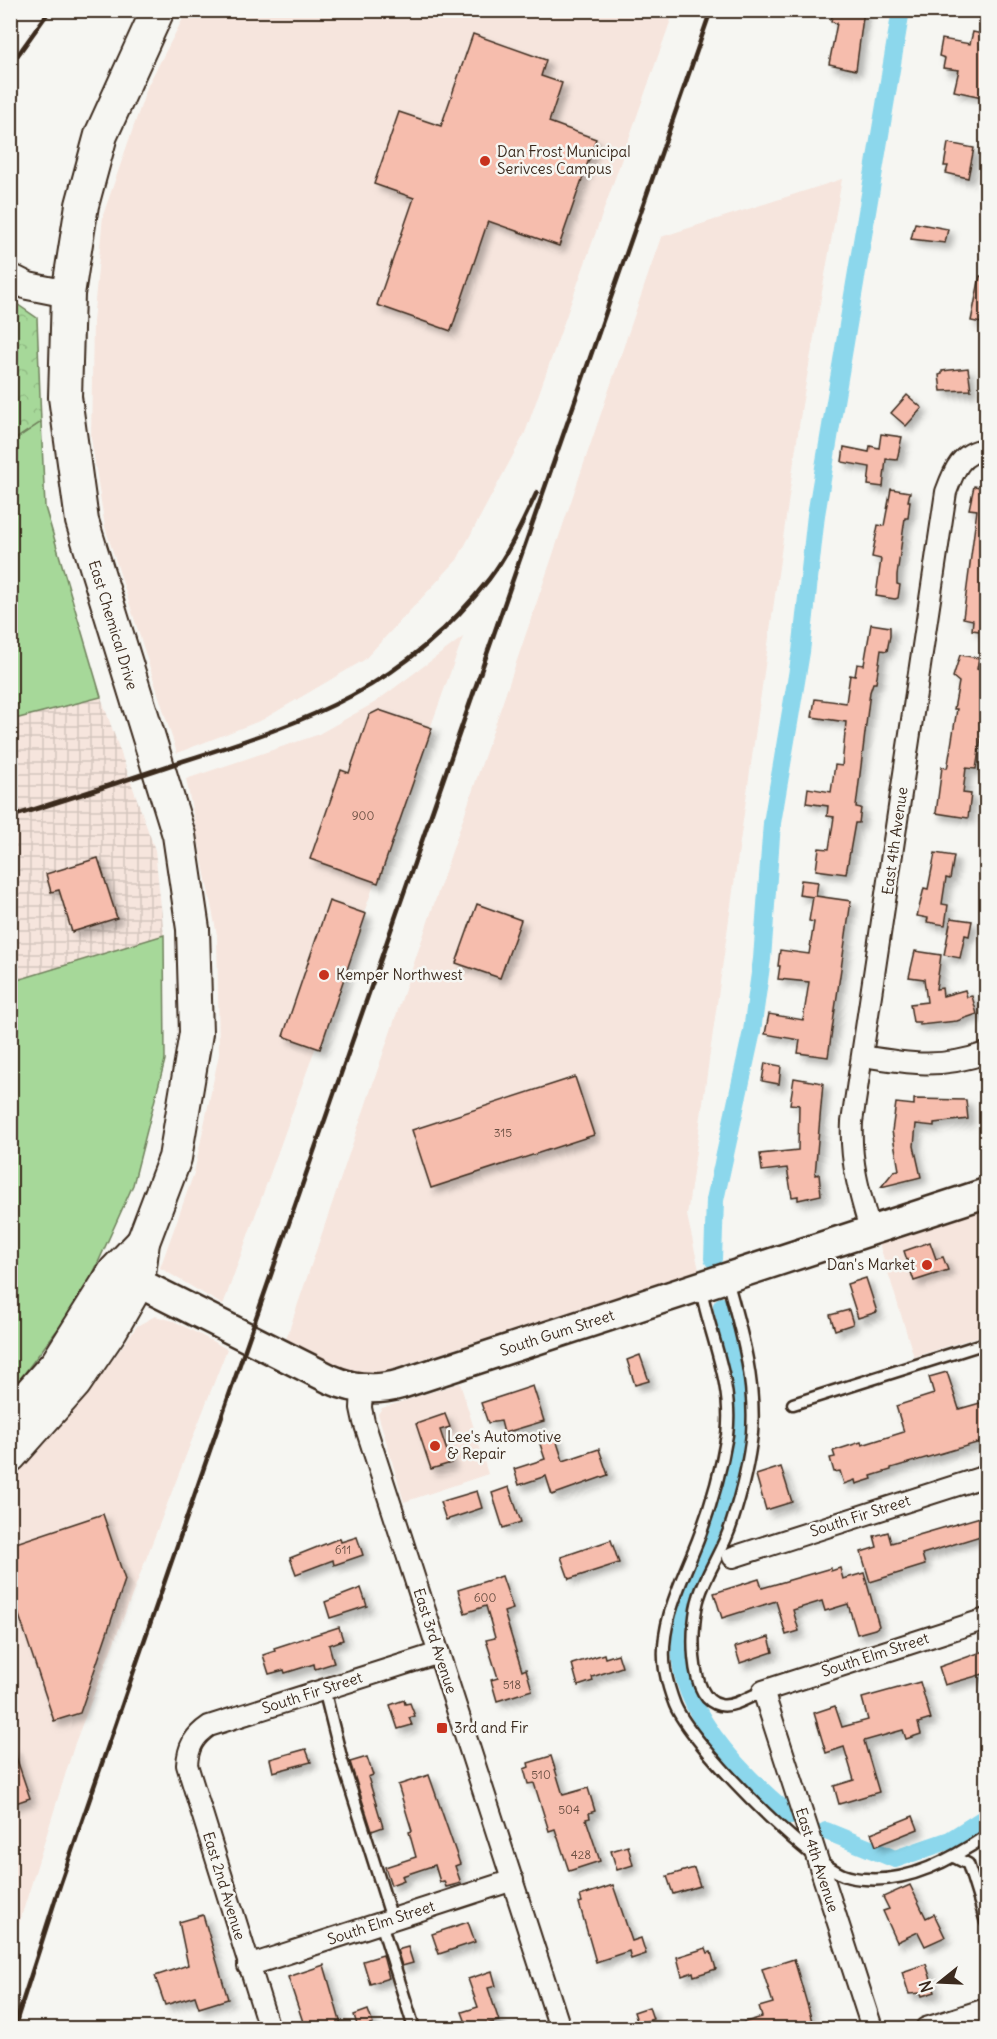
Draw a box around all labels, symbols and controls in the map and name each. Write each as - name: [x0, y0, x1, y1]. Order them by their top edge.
- place label: Dan Frost Municipal Serivces Campus: [497, 142, 631, 178]
- marker: Dan Frost Municipal Serivces Campus: [478, 154, 492, 168]
- street label: East Chemical Drive: [85, 558, 142, 692]
- street label: East 4th Avenue: [878, 786, 911, 896]
- house number: 900: [352, 808, 374, 823]
- place label: Kemper Northwest: [336, 965, 463, 984]
- marker: Kemper Northwest: [317, 968, 331, 982]
- house number: 315: [494, 1125, 512, 1140]
- place label: Dan's Market: [827, 1255, 915, 1274]
- marker: Dan's Market: [920, 1258, 934, 1272]
- street label: South Gum Street: [497, 1305, 616, 1360]
- place label: Lee's Automotive & Repair: [447, 1427, 561, 1463]
- marker: Lee's Automotive & Repair: [428, 1439, 442, 1453]
- street label: South Fir Street: [807, 1490, 912, 1541]
- house number: 611: [335, 1542, 351, 1557]
- street label: East 3rd Avenue: [409, 1586, 461, 1696]
- house number: 600: [474, 1590, 496, 1605]
- street label: South Elm Street: [819, 1628, 931, 1681]
- street label: South Fir Street: [259, 1667, 364, 1718]
- house number: 518: [503, 1677, 521, 1692]
- place label: 3rd and Fir: [454, 1718, 528, 1737]
- marker: 3rd and Fir: [435, 1721, 449, 1735]
- house number: 510: [531, 1767, 551, 1782]
- house number: 504: [558, 1802, 580, 1817]
- street label: East 4th Avenue: [792, 1805, 843, 1915]
- street label: East 2nd Avenue: [199, 1829, 250, 1942]
- house number: 428: [571, 1847, 591, 1862]
- street label: South Elm Street: [325, 1896, 437, 1949]
- north arrow: [910, 1952, 970, 2012]
- text: N: [915, 1978, 937, 1995]

